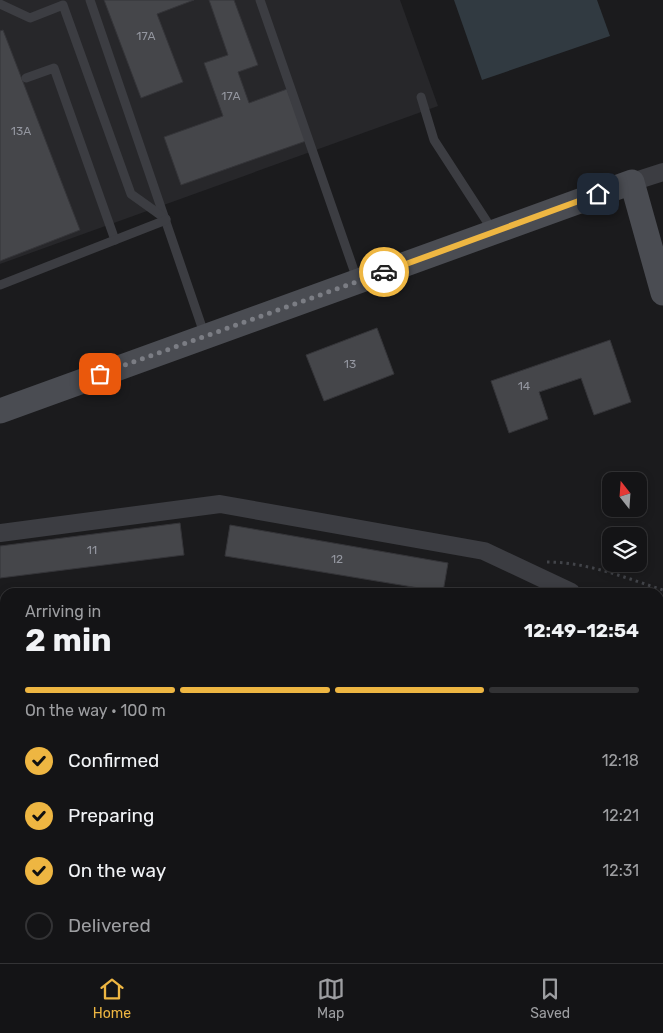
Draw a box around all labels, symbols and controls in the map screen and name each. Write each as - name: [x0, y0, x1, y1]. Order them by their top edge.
- house number: 17А: [136, 29, 156, 43]
- house number: 17А: [221, 89, 241, 103]
- house number: 13А: [11, 124, 31, 138]
- pin: [577, 173, 619, 215]
- icon: home: [584, 180, 612, 208]
- courier: [359, 247, 409, 297]
- icon: car: [370, 258, 398, 286]
- pin: [79, 353, 121, 395]
- house number: 13: [344, 357, 356, 371]
- icon: bag: [86, 360, 114, 388]
- house number: 14: [518, 379, 531, 393]
- north arrow: [602, 472, 648, 518]
- map controls: [602, 472, 647, 572]
- button: layers: [602, 527, 647, 572]
- house number: 11: [87, 543, 97, 557]
- house number: 12: [331, 552, 343, 566]
- text: Arriving in: [25, 602, 101, 621]
- text: 12:49–12:54: [524, 619, 639, 642]
- text: 2 min: [25, 621, 112, 659]
- text: On the way · 100 m: [25, 701, 166, 720]
- icon: check: [25, 747, 53, 775]
- text: Confirmed: [68, 749, 159, 772]
- text: 12:18: [602, 751, 639, 770]
- icon: check: [25, 802, 53, 830]
- text: Preparing: [68, 804, 154, 827]
- text: 12:21: [602, 806, 639, 825]
- icon: check: [25, 857, 53, 885]
- text: On the way: [68, 859, 166, 882]
- text: 12:31: [602, 861, 639, 880]
- text: Delivered: [68, 914, 151, 937]
- tab: Home: [93, 975, 131, 1022]
- tab: Map: [317, 975, 345, 1022]
- tab: Saved: [530, 975, 570, 1022]

